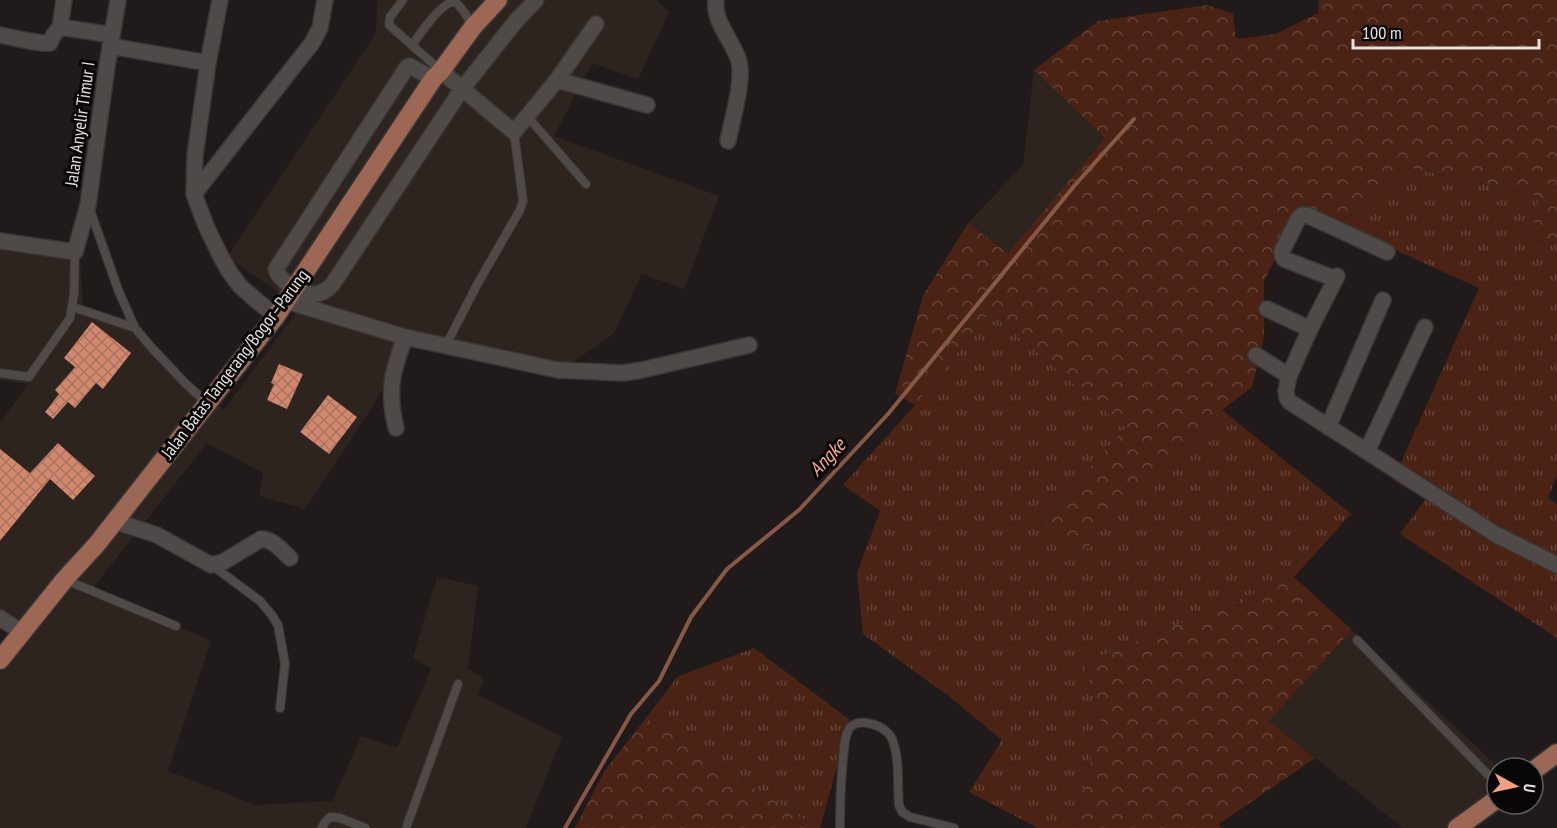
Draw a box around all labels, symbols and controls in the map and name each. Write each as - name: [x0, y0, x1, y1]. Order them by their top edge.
- scale bar: [1353, 12, 1539, 50]
- text: 100 m: [1362, 21, 1402, 44]
- street label: Jalan Anyelir Timur I: [59, 60, 100, 189]
- street label: Jalan Batas Tangerang/Bogor–Parung: [155, 264, 313, 464]
- water label: Angke: [803, 431, 852, 481]
- north arrow: [1485, 756, 1545, 816]
- text: U: [1519, 783, 1540, 794]

